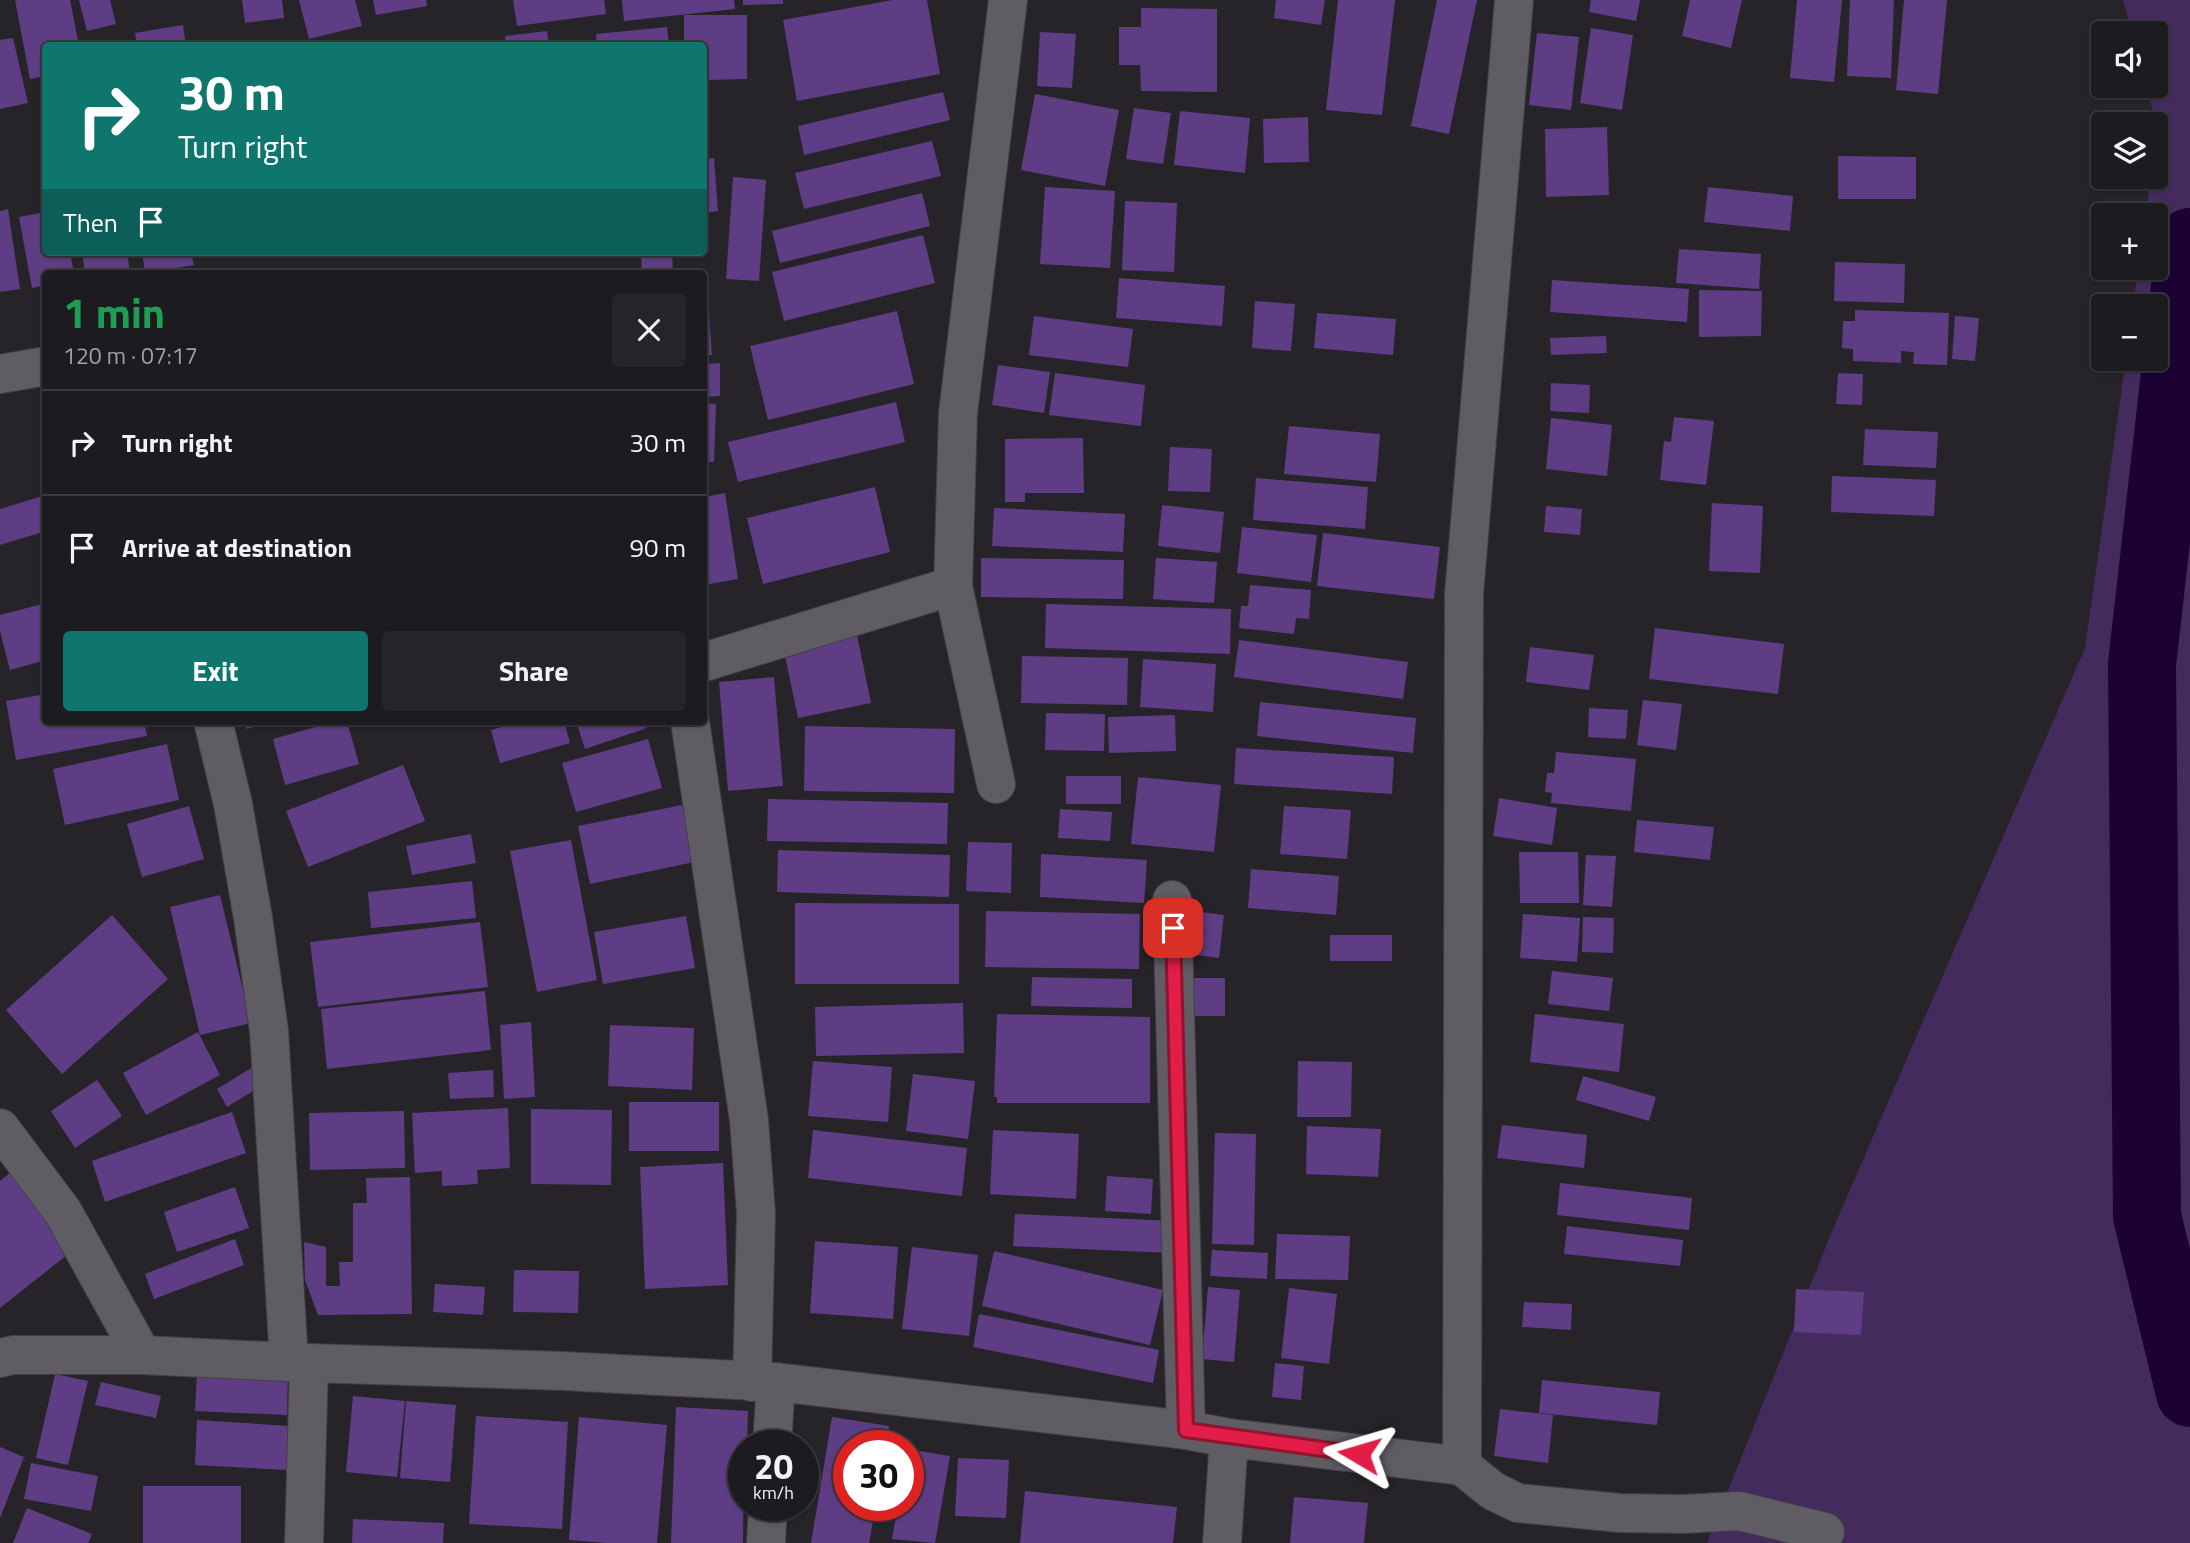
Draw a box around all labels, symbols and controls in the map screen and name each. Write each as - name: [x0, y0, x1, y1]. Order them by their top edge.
- map controls: [2091, 21, 2168, 371]
- button: sound: [2091, 21, 2168, 98]
- text: 30 m: [178, 54, 285, 129]
- icon: right: [63, 70, 154, 161]
- button: layers: [2091, 112, 2168, 189]
- text: Turn right: [178, 122, 307, 170]
- text: Then: [63, 203, 118, 242]
- icon: arrive: [132, 203, 170, 241]
- button: +: [2091, 203, 2168, 280]
- text: 1 min: [63, 280, 165, 344]
- button: close: [612, 293, 686, 367]
- button: −: [2091, 294, 2168, 371]
- text: 120 m · 07:17: [63, 338, 198, 373]
- text: Turn right: [122, 423, 233, 462]
- text: 30 m: [629, 423, 686, 462]
- icon: right: [63, 424, 101, 462]
- text: Arrive at destination: [122, 528, 352, 567]
- text: 90 m: [629, 528, 686, 567]
- icon: arrive: [63, 529, 101, 567]
- button: Exit: [63, 631, 368, 711]
- button: Share: [382, 631, 686, 711]
- pin: [1143, 898, 1203, 958]
- icon: arrive: [1154, 909, 1192, 947]
- position arrow: [1322, 1417, 1396, 1491]
- speed limit sign: 30: [833, 1430, 924, 1521]
- text: 20: [754, 1439, 793, 1493]
- text: km/h: [753, 1479, 794, 1506]

